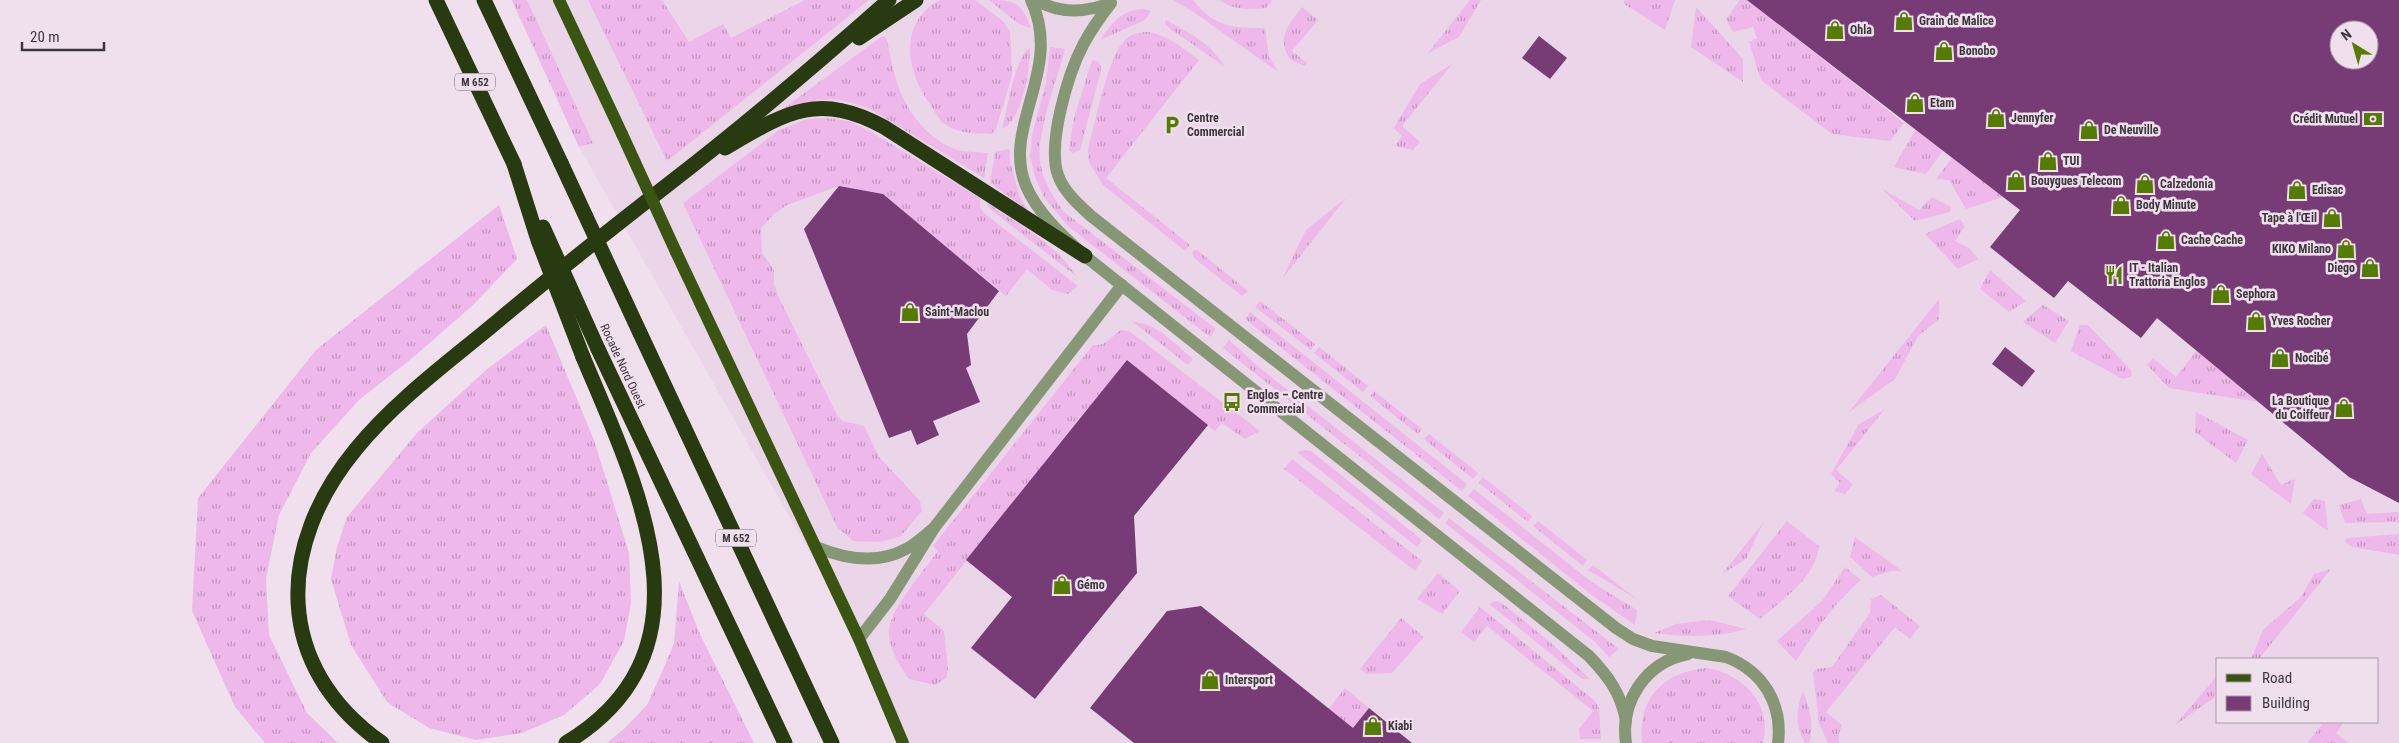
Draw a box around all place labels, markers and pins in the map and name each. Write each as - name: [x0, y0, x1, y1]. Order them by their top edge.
- shop icon: Grain de Malice: [1893, 10, 1915, 32]
- place label: Grain de Malice: [1919, 14, 1994, 28]
- shop icon: Ohla: [1824, 19, 1846, 41]
- place label: Ohla: [1850, 23, 1872, 37]
- shop icon: Bonobo: [1933, 40, 1955, 62]
- place label: Bonobo: [1959, 44, 1996, 58]
- shop icon: Etam: [1904, 92, 1926, 114]
- place label: Etam: [1930, 96, 1954, 110]
- shop icon: Jennyfer: [1985, 107, 2007, 129]
- bank icon: Crédit Mutuel: [2362, 108, 2384, 130]
- place label: Centre Commercial: [1187, 111, 1244, 139]
- place label: Jennyfer: [2011, 111, 2053, 125]
- place label: Crédit Mutuel: [2293, 112, 2358, 126]
- parking icon: Centre Commercial: [1161, 114, 1183, 136]
- shop icon: De Neuville: [2078, 119, 2100, 141]
- place label: De Neuville: [2104, 123, 2159, 137]
- shop icon: TUI: [2037, 150, 2059, 172]
- place label: TUI: [2063, 154, 2080, 168]
- shop icon: Bouygues Telecom: [2005, 170, 2027, 192]
- shop icon: Calzedonia: [2134, 173, 2156, 195]
- place label: Bouygues Telecom: [2031, 174, 2121, 188]
- place label: Calzedonia: [2160, 177, 2213, 191]
- shop icon: Edisac: [2286, 179, 2308, 201]
- place label: Edisac: [2312, 183, 2344, 197]
- shop icon: Body Minute: [2110, 194, 2132, 216]
- place label: Body Minute: [2136, 198, 2196, 212]
- shop icon: Tape à l'Œil: [2321, 207, 2343, 229]
- place label: Tape à l'Œil: [2262, 211, 2317, 225]
- shop icon: Cache Cache: [2155, 229, 2177, 251]
- place label: Cache Cache: [2181, 233, 2243, 247]
- shop icon: KIKO Milano: [2335, 238, 2357, 260]
- place label: KIKO Milano: [2272, 242, 2331, 256]
- shop icon: Diego: [2359, 257, 2381, 279]
- place label: IT - Italian Trattoria Englos: [2129, 261, 2206, 289]
- place label: Diego: [2327, 261, 2355, 275]
- restaurant icon: IT - Italian Trattoria Englos: [2103, 264, 2125, 286]
- shop icon: Sephora: [2210, 283, 2232, 305]
- place label: Sephora: [2236, 287, 2276, 301]
- shop icon: Saint-Maclou: [899, 301, 921, 323]
- place label: Saint-Maclou: [925, 305, 989, 319]
- shop icon: Yves Rocher: [2245, 310, 2267, 332]
- place label: Yves Rocher: [2271, 314, 2330, 328]
- shop icon: Nocibé: [2269, 347, 2291, 369]
- place label: Nocibé: [2295, 351, 2329, 365]
- place label: Englos – Centre Commercial: [1247, 388, 1323, 416]
- bus stop icon: Englos – Centre Commercial: [1221, 391, 1243, 413]
- place label: La Boutique du Coiffeur: [2272, 394, 2329, 422]
- shop icon: La Boutique du Coiffeur: [2333, 397, 2355, 419]
- shop icon: Gémo: [1051, 574, 1073, 596]
- place label: Gémo: [1077, 578, 1105, 592]
- shop icon: Intersport: [1199, 669, 1221, 691]
- place label: Intersport: [1225, 673, 1273, 687]
- shop icon: Kiabi: [1362, 715, 1384, 737]
- place label: Kiabi: [1388, 719, 1412, 733]

